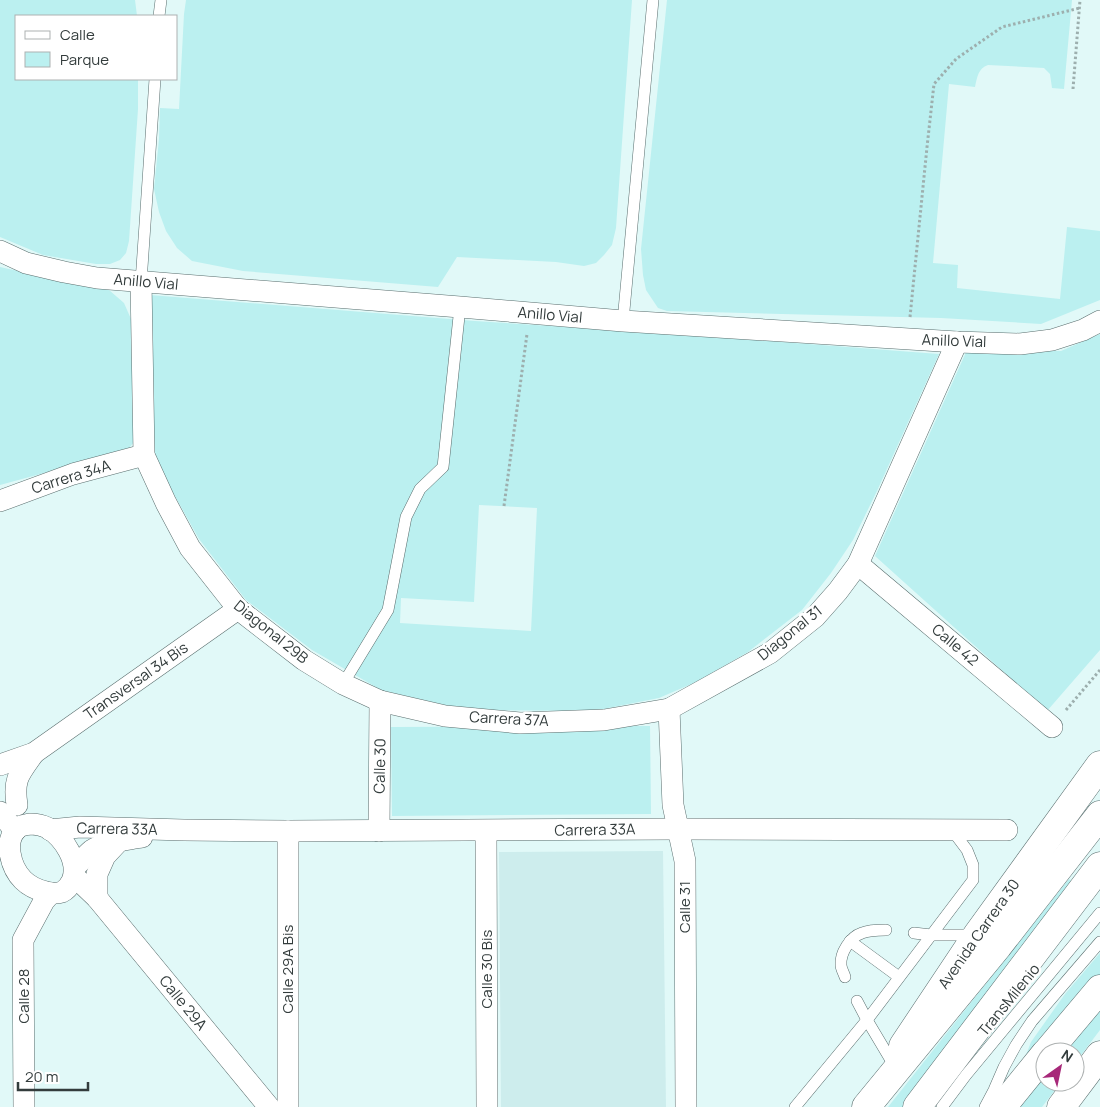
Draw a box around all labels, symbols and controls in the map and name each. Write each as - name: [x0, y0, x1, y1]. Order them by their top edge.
- legend: [15, 15, 178, 80]
- text: Calle: [60, 24, 95, 45]
- text: Parque: [60, 49, 109, 70]
- street label: Anillo Vial: [113, 268, 179, 295]
- street label: Anillo Vial: [517, 301, 583, 328]
- street label: Anillo Vial: [921, 329, 987, 352]
- street label: Carrera 34A: [29, 454, 113, 499]
- street label: Diagonal 29B: [230, 595, 313, 668]
- street label: Diagonal 31: [753, 600, 826, 665]
- street label: Calle 42: [927, 619, 983, 670]
- street label: Transversal 34 Bis: [79, 637, 192, 724]
- street label: Carrera 37A: [469, 706, 550, 731]
- street label: Calle 30: [369, 738, 390, 794]
- street label: Carrera 33A: [76, 817, 158, 840]
- street label: Carrera 33A: [554, 818, 636, 841]
- street label: Avenida Carrera 30: [933, 875, 1024, 993]
- street label: Calle 31: [674, 881, 695, 933]
- street label: Calle 29A Bis: [277, 924, 298, 1013]
- street label: Calle 30 Bis: [476, 929, 497, 1008]
- street label: TransMilenio: [973, 959, 1044, 1040]
- street label: Calle 28: [13, 968, 34, 1024]
- street label: Calle 29A: [155, 971, 212, 1035]
- north arrow: [1035, 1042, 1085, 1092]
- text: N: [1058, 1045, 1077, 1066]
- scale bar: [18, 1060, 88, 1092]
- text: 20 m: [25, 1066, 58, 1087]

